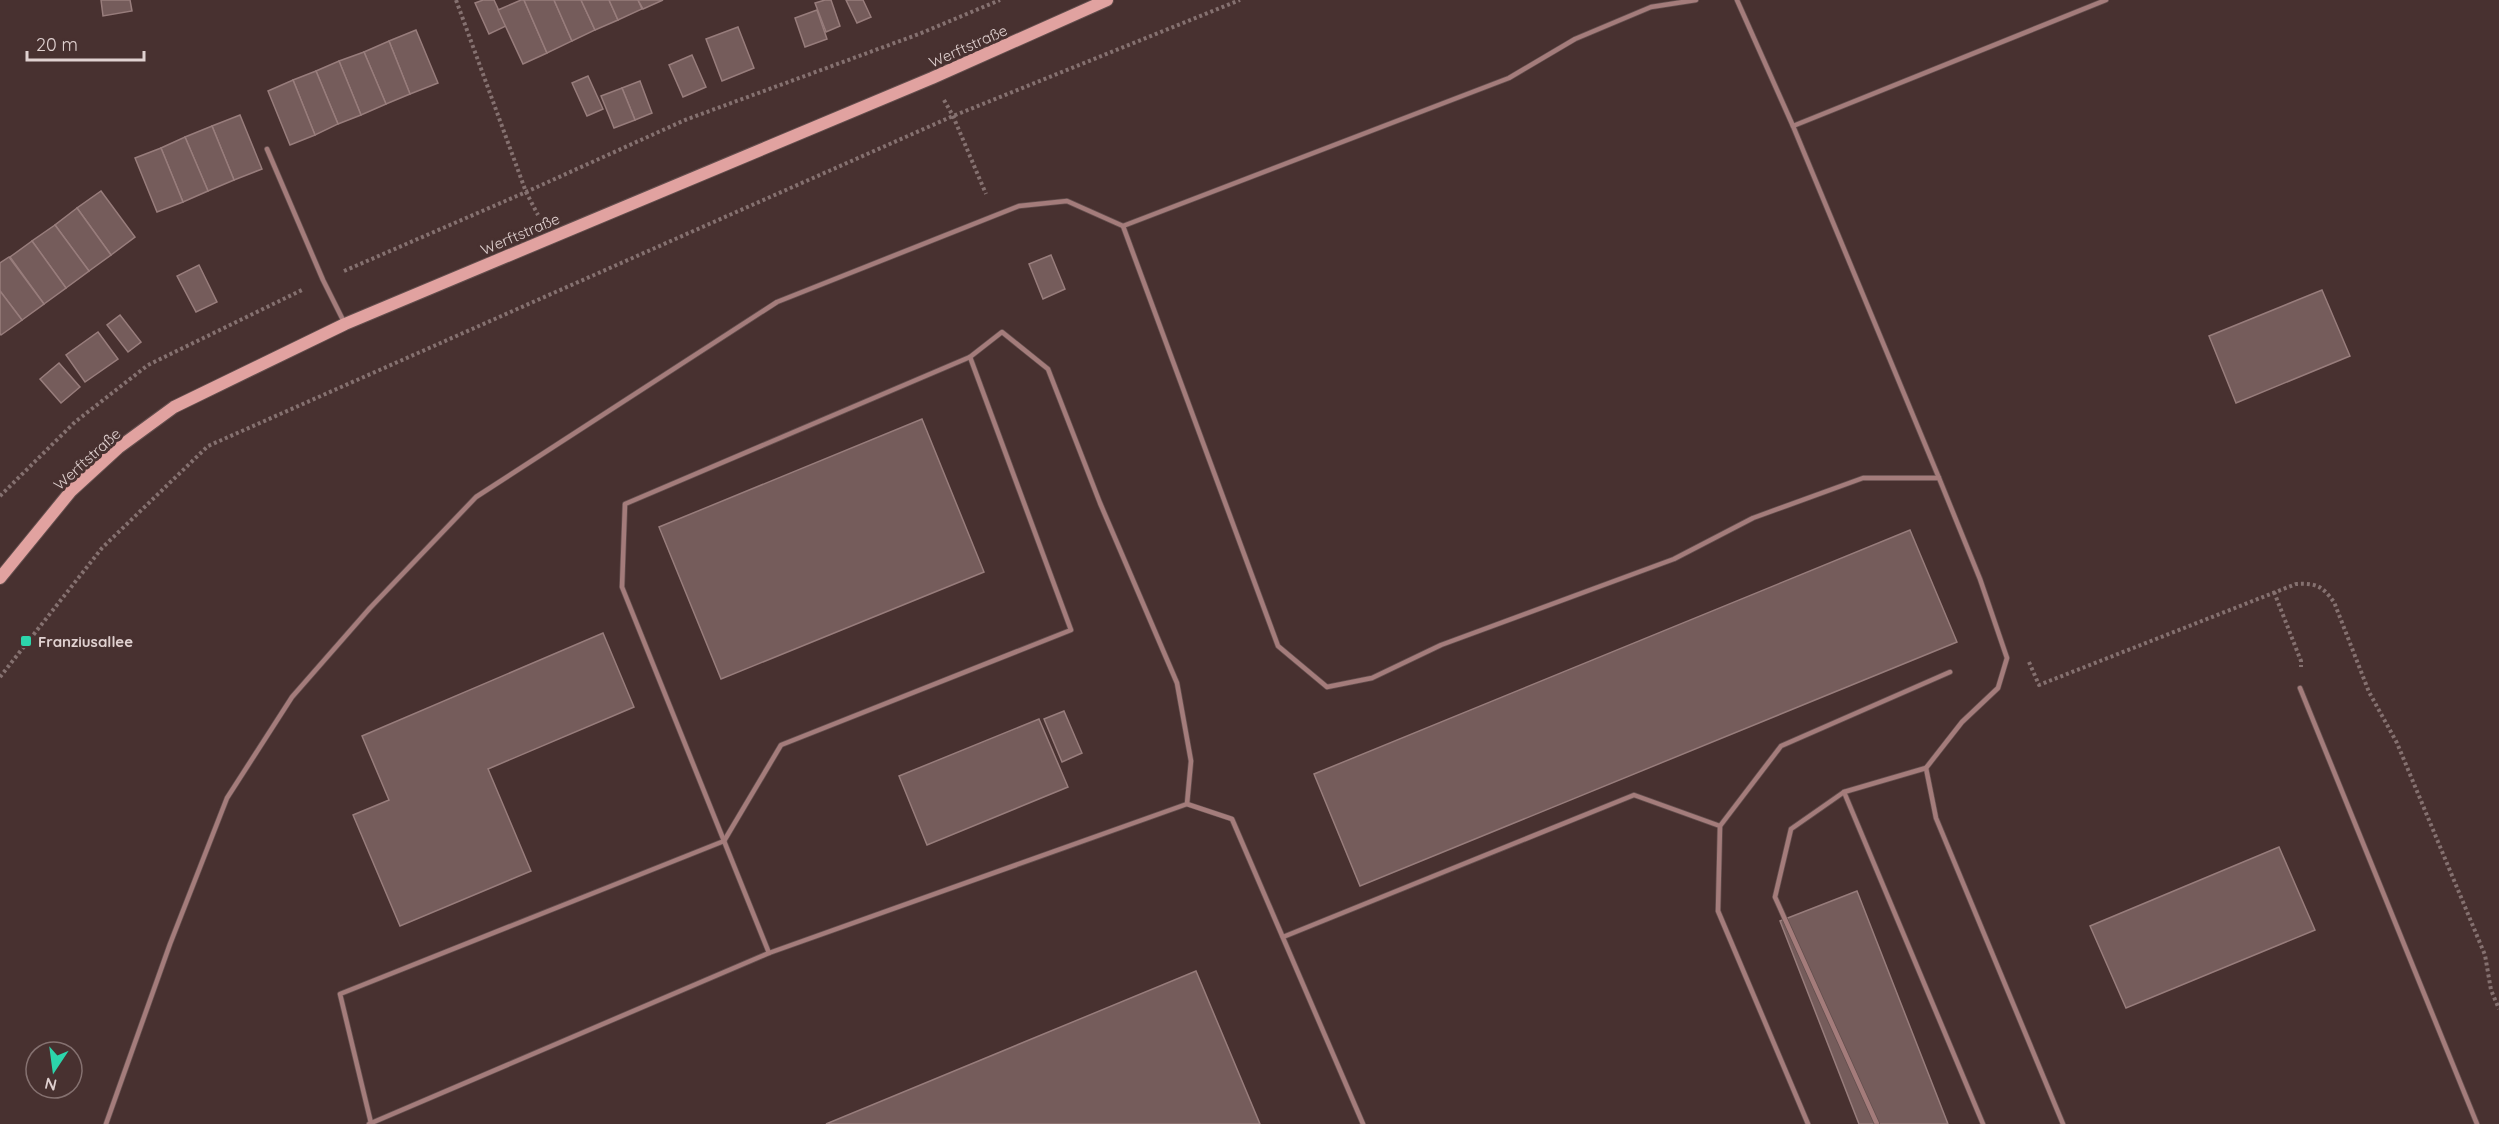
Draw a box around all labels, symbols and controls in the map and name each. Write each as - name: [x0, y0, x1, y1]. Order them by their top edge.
- street label: Werftstraße: [926, 20, 1010, 72]
- scale bar: [27, 24, 144, 62]
- text: 20 m: [36, 33, 78, 56]
- street label: Werftstraße: [478, 209, 562, 259]
- street label: Werftstraße: [50, 424, 124, 494]
- place label: Franziusallee: [38, 632, 133, 651]
- marker: Franziusallee: [19, 634, 33, 648]
- north arrow: [24, 1040, 84, 1100]
- text: N: [43, 1074, 59, 1096]

